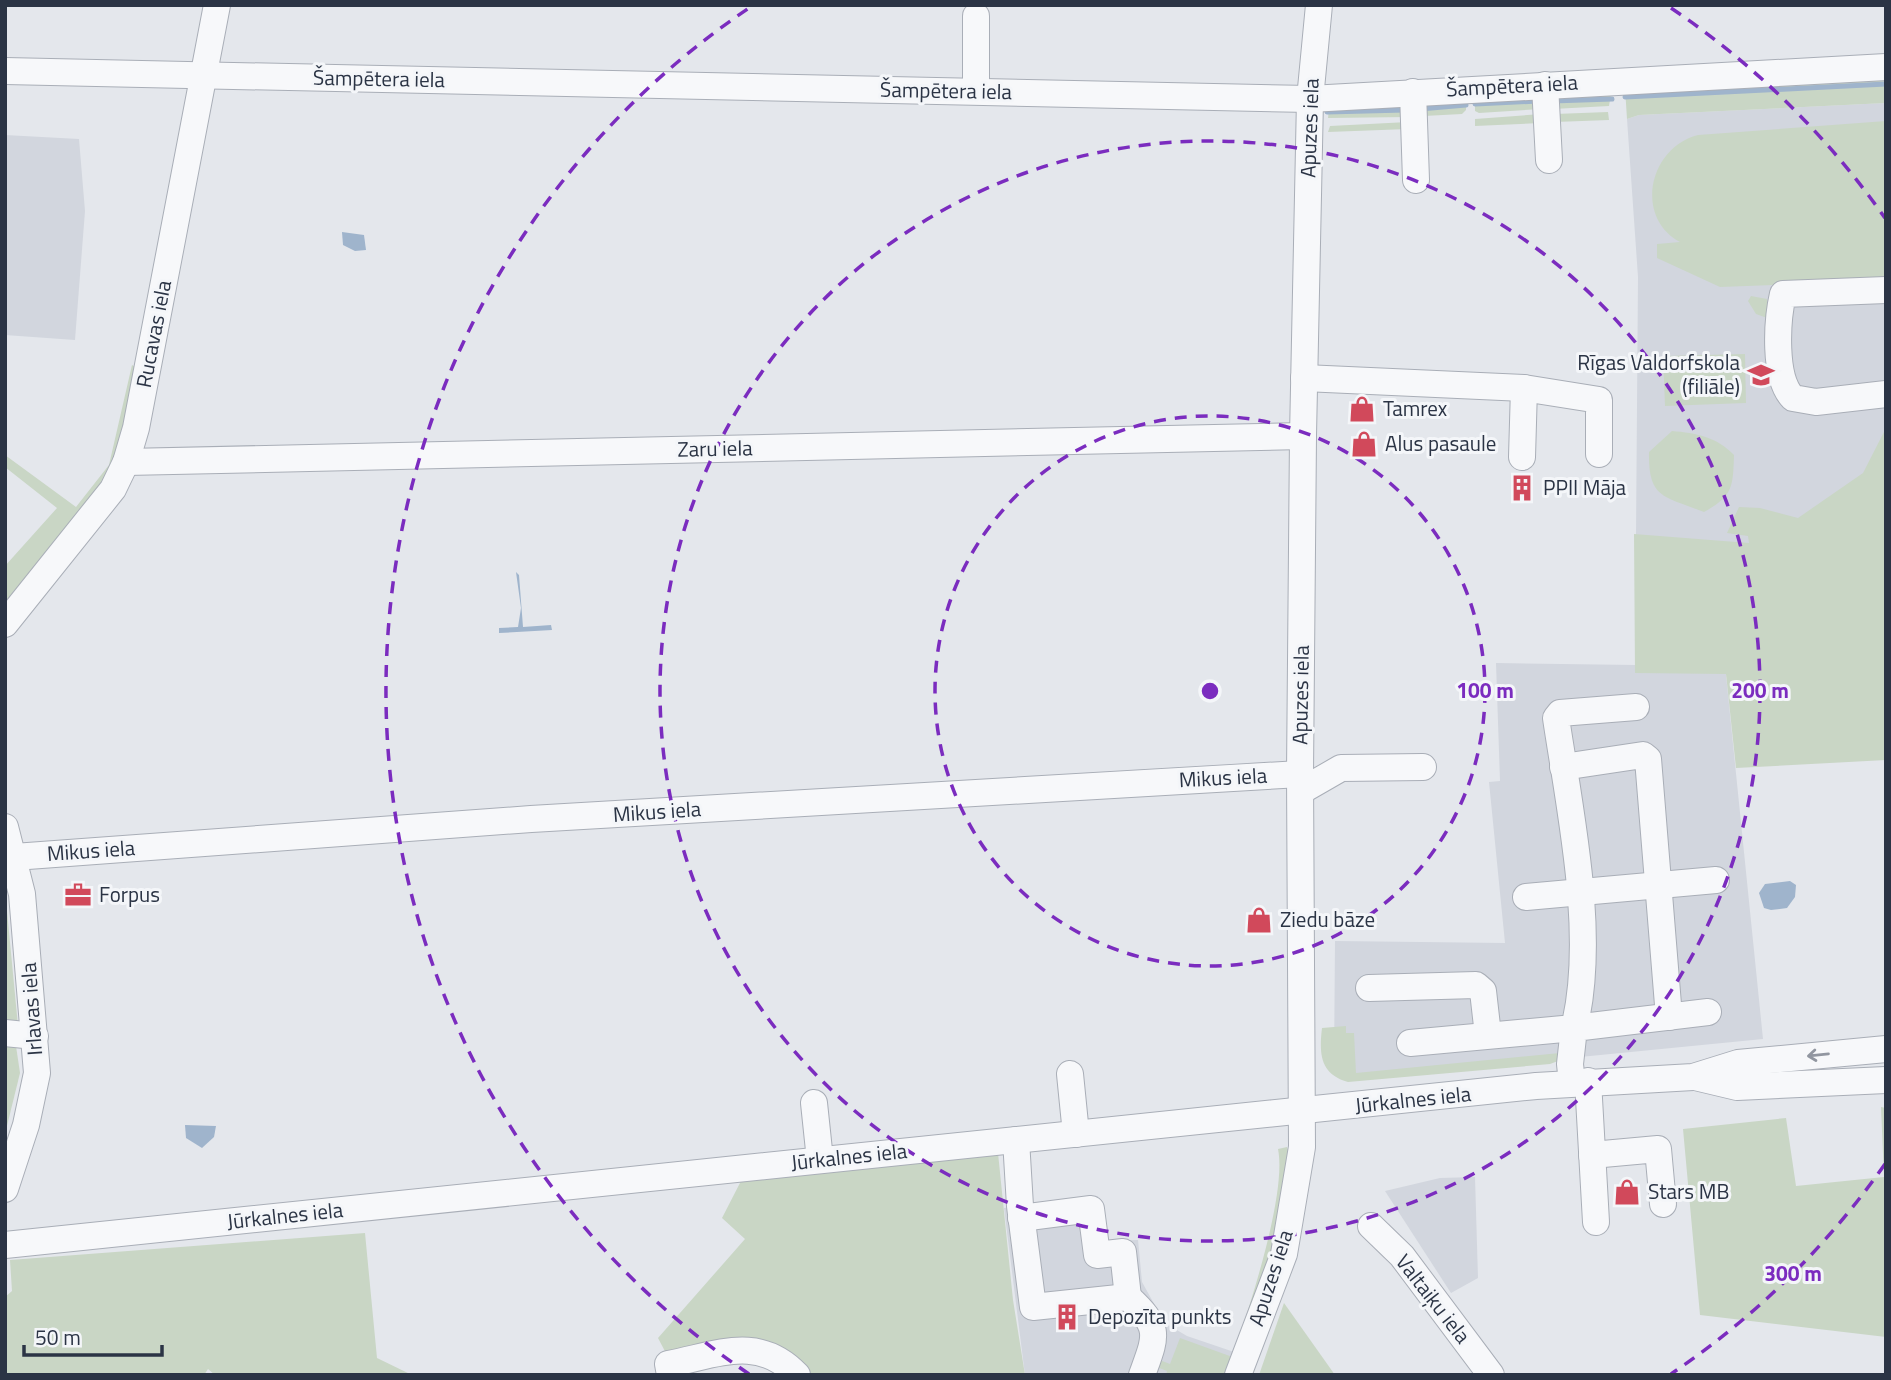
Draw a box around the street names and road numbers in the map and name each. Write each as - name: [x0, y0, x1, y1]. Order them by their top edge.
- street label: Šampētera iela: [313, 61, 446, 95]
- street label: Šampētera iela: [1445, 66, 1579, 104]
- street label: Šampētera iela: [880, 73, 1013, 107]
- street label: Apuzes iela: [1291, 77, 1327, 178]
- street label: Rucavas iela: [127, 277, 179, 390]
- street label: Zaru iela: [677, 431, 753, 465]
- street label: Apuzes iela: [1283, 644, 1317, 745]
- street label: Mikus iela: [1178, 759, 1268, 795]
- street label: Mikus iela: [612, 792, 703, 830]
- street label: Mikus iela: [46, 831, 137, 869]
- street label: Irlavas iela: [12, 961, 50, 1057]
- street label: Jūrkalnes iela: [1353, 1077, 1473, 1121]
- street label: Jūrkalnes iela: [789, 1134, 909, 1178]
- street label: Jūrkalnes iela: [225, 1193, 345, 1237]
- street label: Apuzes iela: [1239, 1225, 1301, 1330]
- street label: Valtaiķu iela: [1389, 1247, 1479, 1350]

